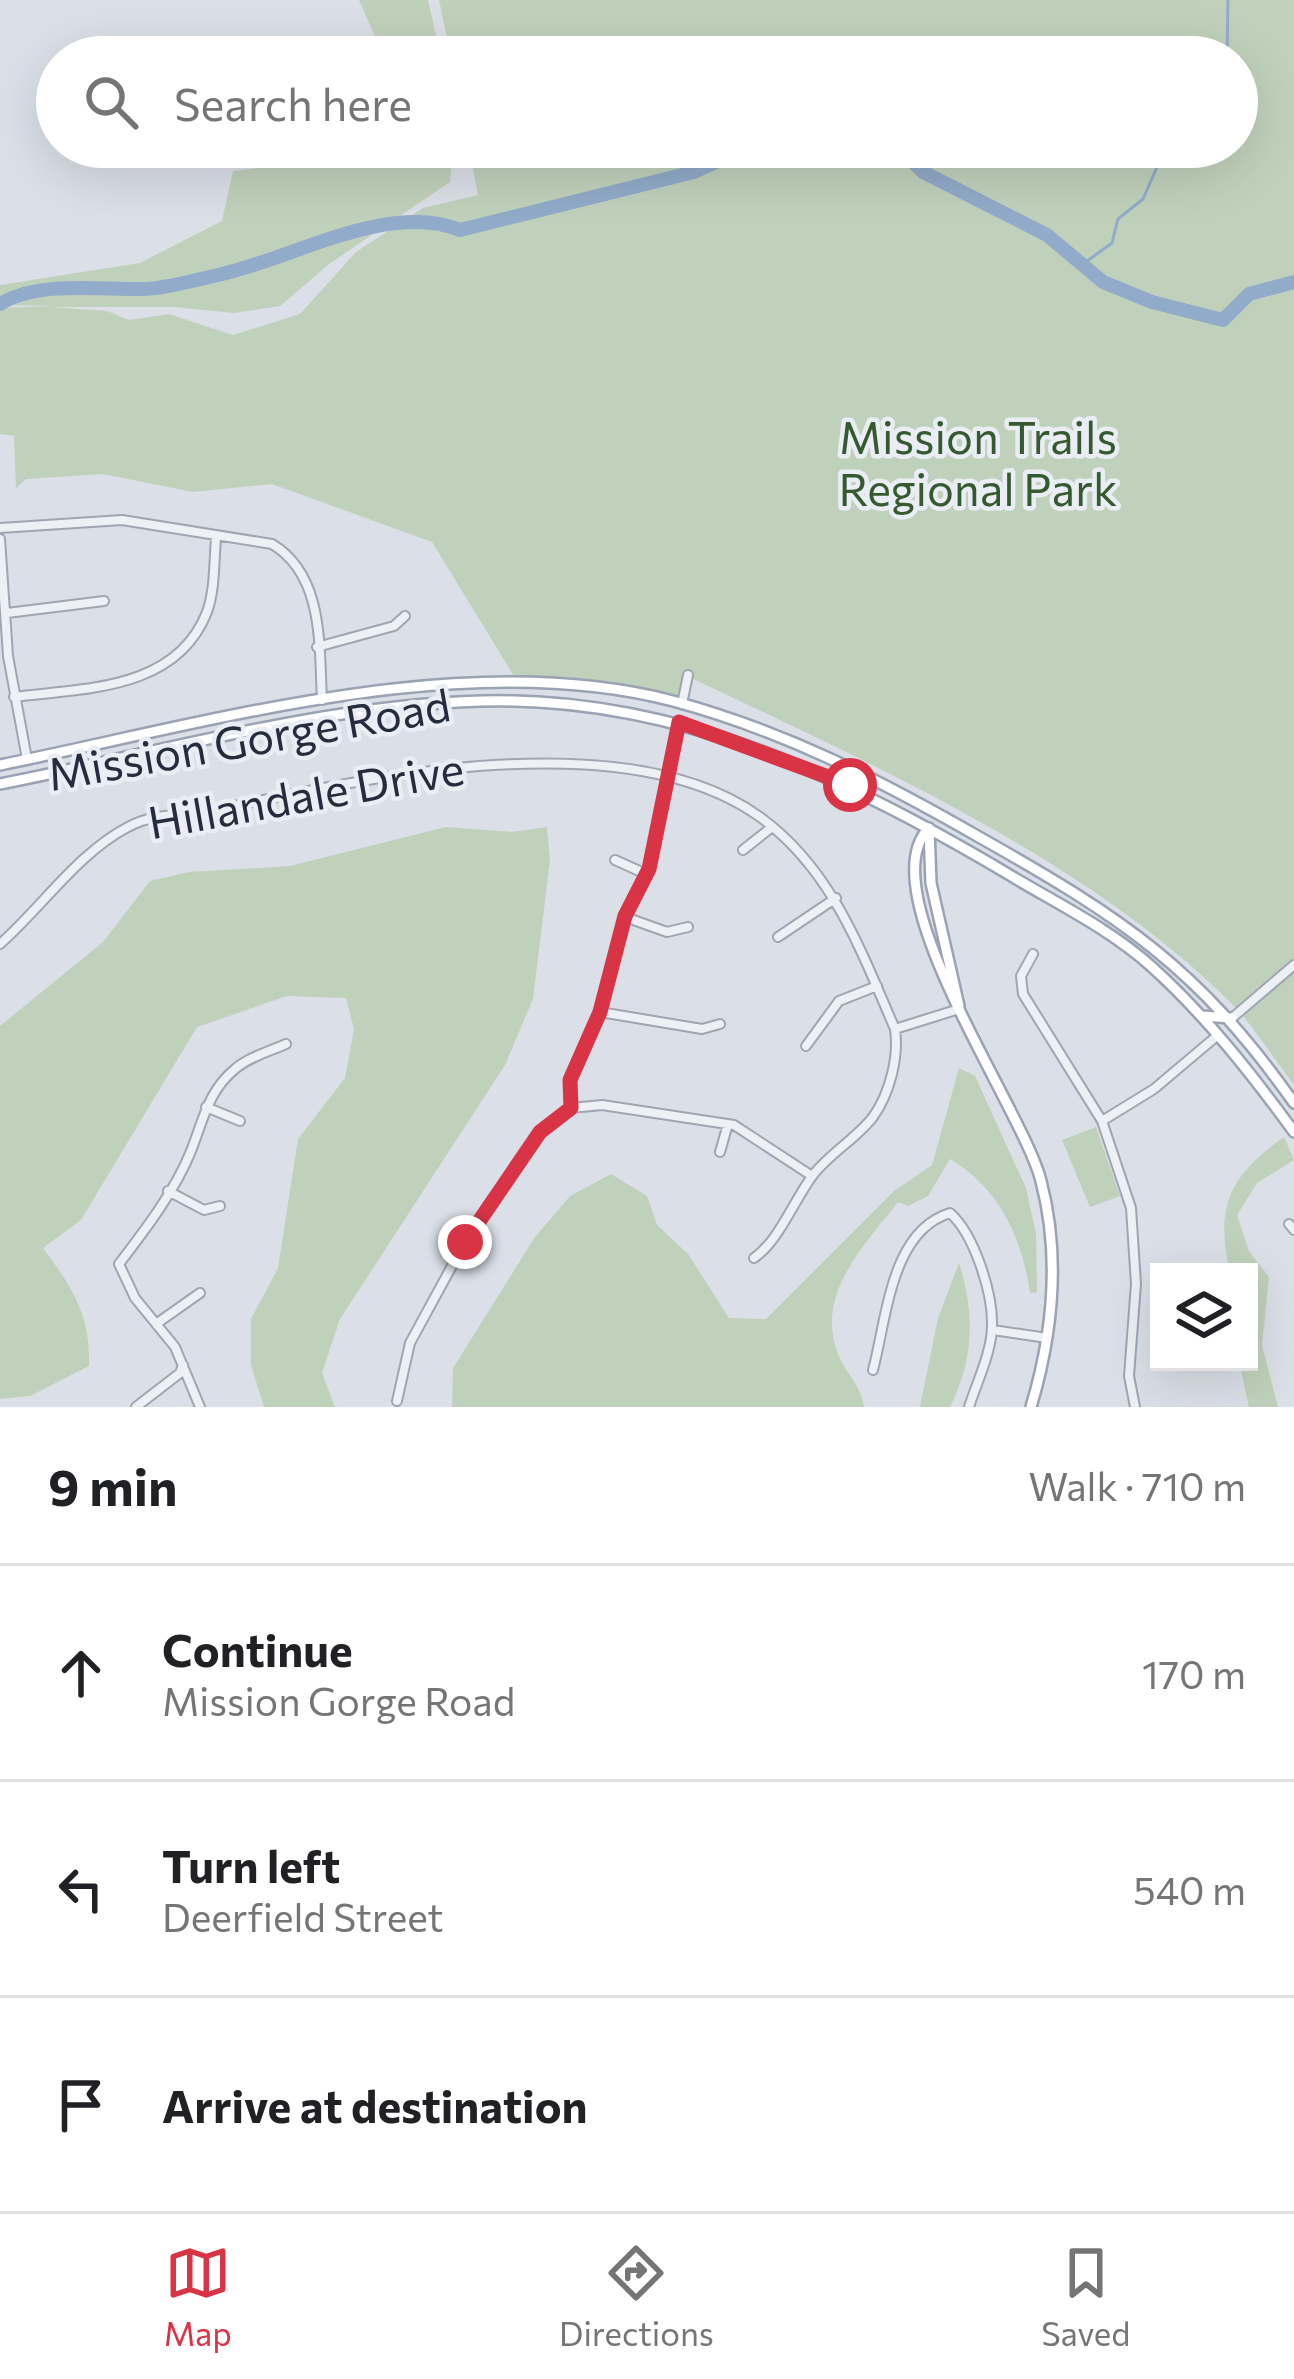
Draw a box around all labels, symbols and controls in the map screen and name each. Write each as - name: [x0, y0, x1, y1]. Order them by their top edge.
- search box: [36, 36, 1258, 168]
- icon: search: [78, 69, 144, 135]
- text: Search here: [174, 75, 412, 130]
- park label: Mission Trails Regional Park: [839, 408, 1117, 515]
- street label: Mission Gorge Road: [43, 675, 454, 800]
- street label: Hillandale Drive: [143, 739, 468, 848]
- route start: [823, 758, 877, 812]
- route end: [438, 1215, 492, 1269]
- map controls: [1150, 1263, 1258, 1371]
- button: layers: [1150, 1263, 1258, 1371]
- text: 9 min: [48, 1454, 177, 1517]
- text: Walk · 710 m: [1028, 1461, 1246, 1509]
- text: Continue: [162, 1621, 353, 1676]
- icon: ahead: [48, 1640, 114, 1706]
- text: 170 m: [1142, 1649, 1246, 1697]
- text: Mission Gorge Road: [162, 1676, 515, 1724]
- text: Turn left: [162, 1837, 340, 1892]
- icon: left: [48, 1856, 114, 1922]
- text: 540 m: [1133, 1865, 1246, 1913]
- text: Deerfield Street: [162, 1892, 444, 1940]
- icon: arrive: [48, 2072, 114, 2138]
- text: Arrive at destination: [162, 2077, 588, 2132]
- tab: Map: [164, 2240, 232, 2353]
- tab: Directions: [559, 2240, 714, 2353]
- tab: Saved: [1041, 2240, 1130, 2353]

